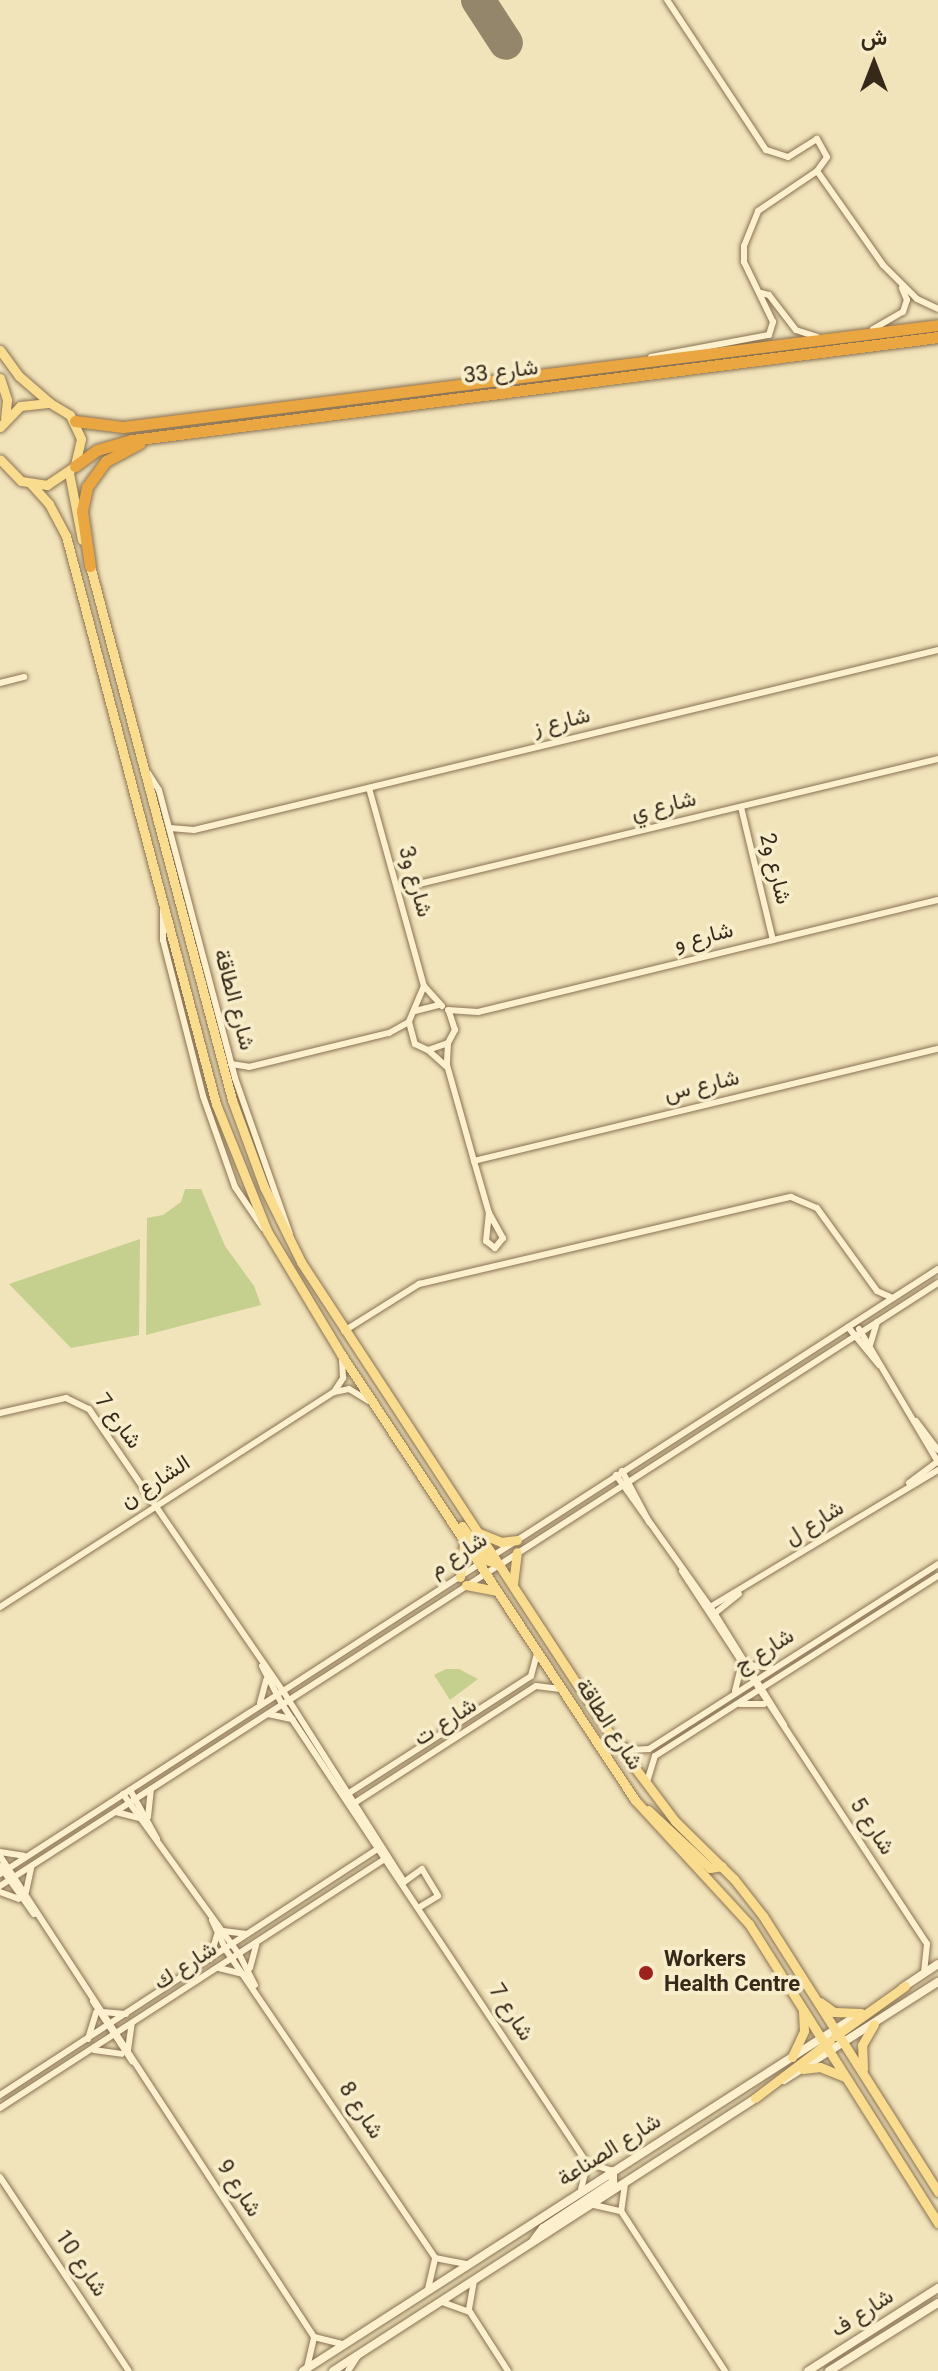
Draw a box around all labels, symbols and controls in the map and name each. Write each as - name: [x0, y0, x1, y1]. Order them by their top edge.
- text: ش: [861, 22, 887, 57]
- north arrow: [834, 24, 914, 104]
- street label: شارع 33: [462, 355, 540, 391]
- street label: شارع ز: [531, 703, 593, 743]
- street label: شارع ي: [629, 787, 699, 827]
- street label: شارع و2: [752, 831, 796, 907]
- street label: شارع و3: [391, 844, 437, 920]
- street label: شارع و: [672, 918, 736, 958]
- street label: شارع الطاقة: [207, 947, 259, 1053]
- street label: شارع س: [662, 1066, 742, 1108]
- street label: شارع 7: [88, 1389, 146, 1455]
- street label: الشارع ن: [116, 1451, 196, 1515]
- street label: شارع ل: [781, 1496, 849, 1552]
- street label: شارع م: [425, 1528, 493, 1584]
- street label: شارع ج: [730, 1624, 800, 1680]
- street label: شارع الطاقة: [569, 1674, 647, 1776]
- street label: شارع ت: [410, 1693, 482, 1753]
- street label: شارع 5: [843, 1794, 899, 1860]
- street label: شارع ك: [150, 1937, 222, 1997]
- place label: Workers Health Centre: [664, 1947, 800, 1998]
- marker: Workers Health Centre: [635, 1962, 657, 1984]
- street label: شارع 7: [482, 1980, 538, 2046]
- street label: شارع 8: [332, 2078, 388, 2144]
- street label: شارع الصناعة: [554, 2109, 666, 2193]
- street label: شارع 9: [210, 2156, 266, 2222]
- street label: شارع 10: [48, 2226, 112, 2302]
- street label: شارع ف: [827, 2284, 899, 2344]

